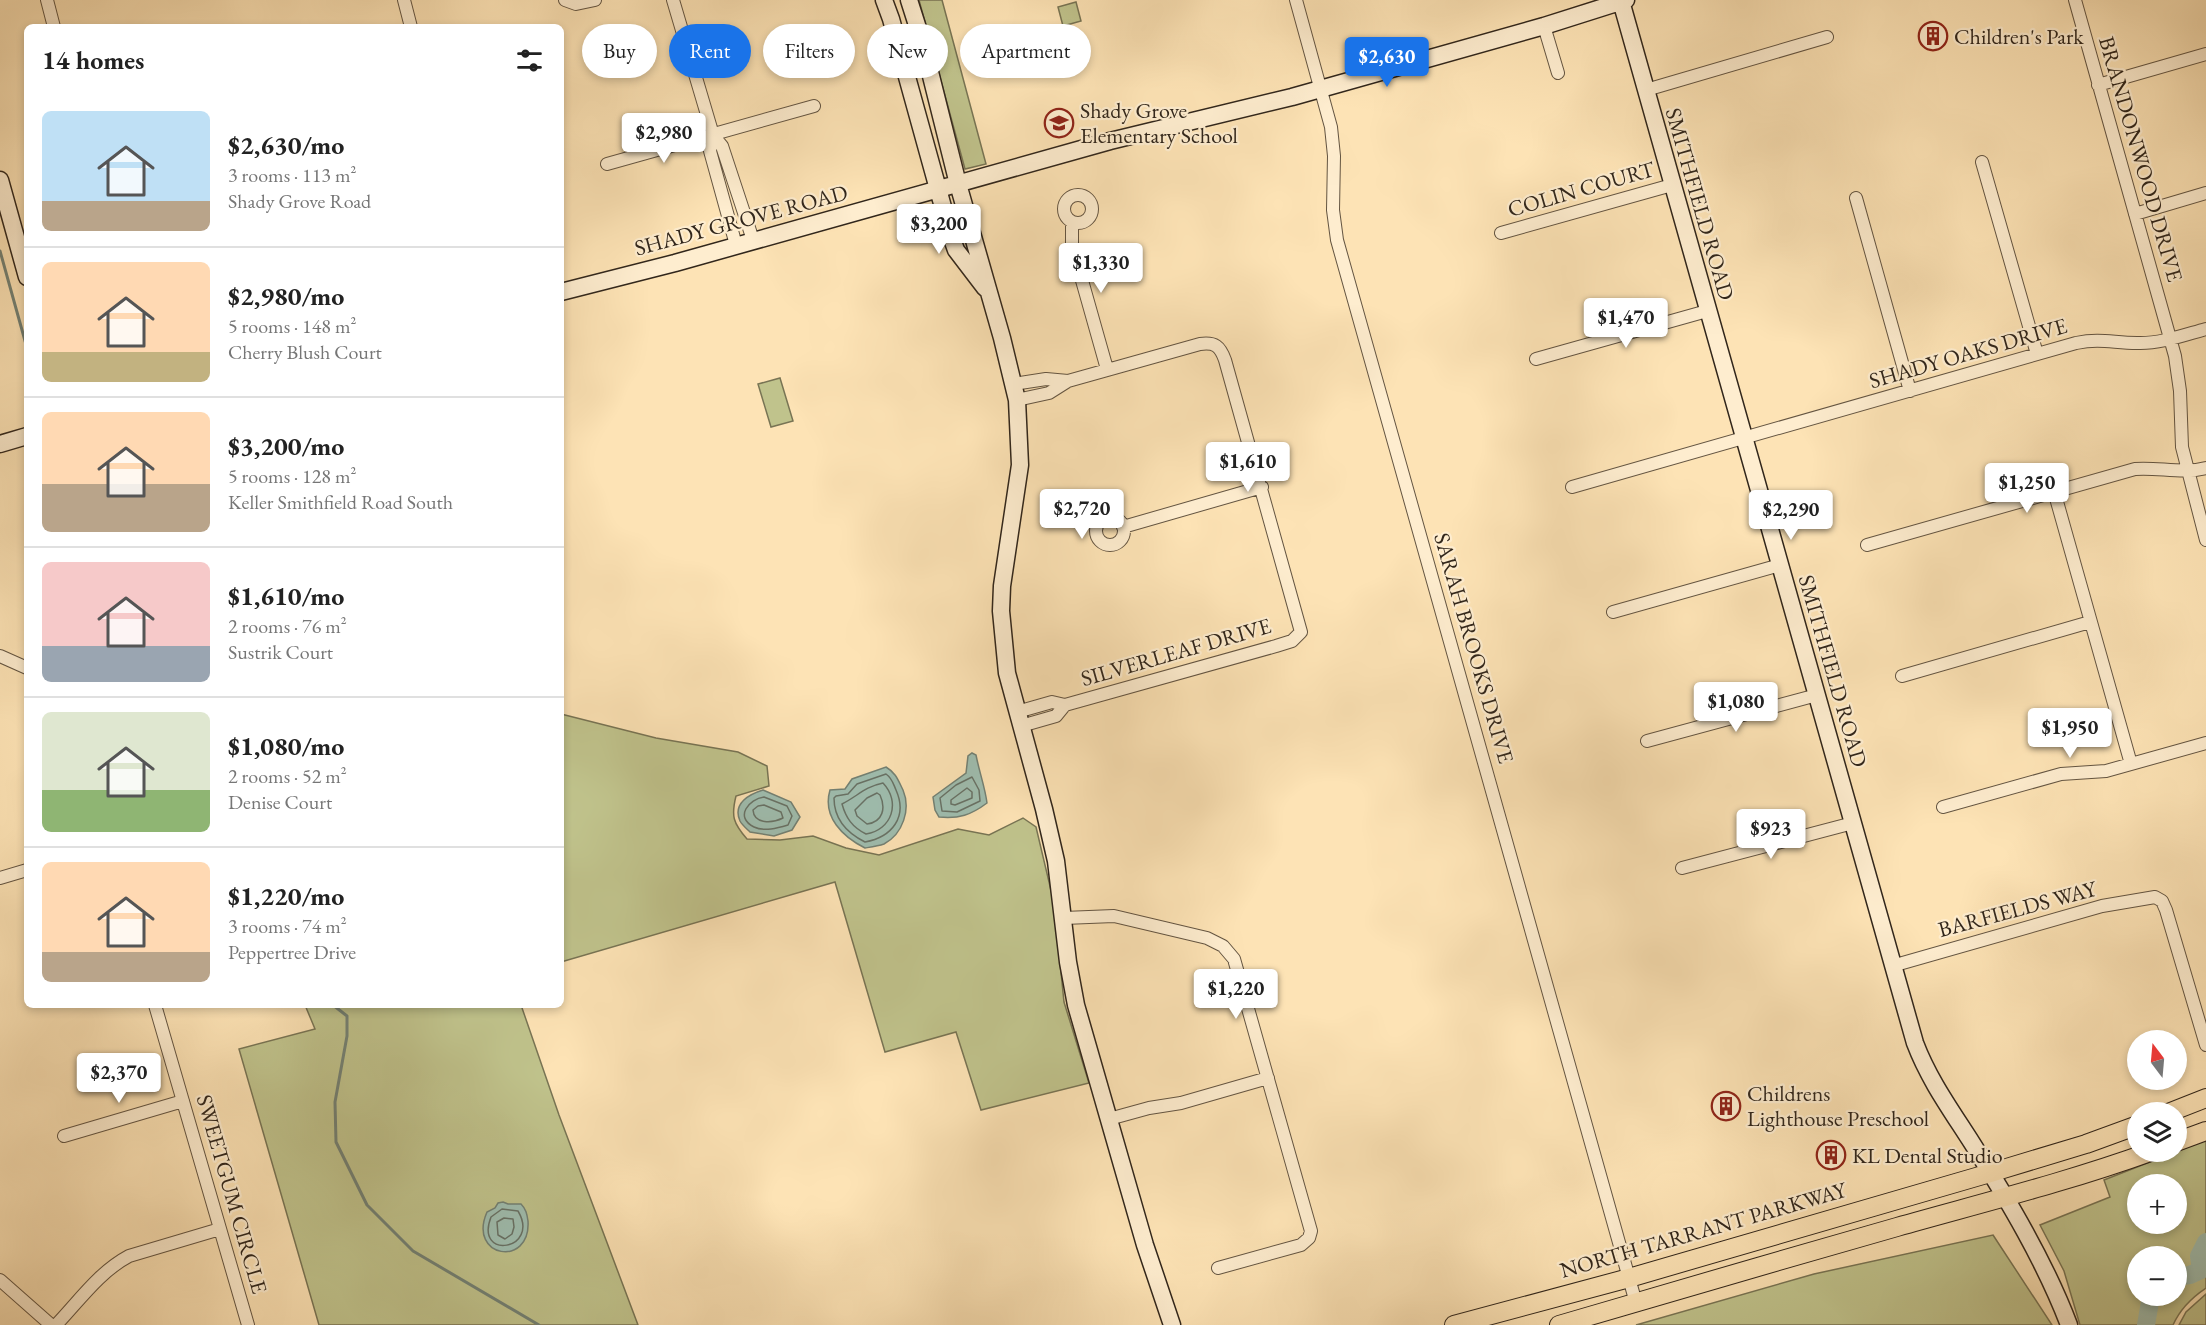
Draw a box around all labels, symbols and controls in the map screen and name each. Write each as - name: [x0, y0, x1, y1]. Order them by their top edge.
- building icon: Children's Park: [1917, 20, 1949, 52]
- place label: Children's Park: [1954, 22, 2084, 51]
- chip: Buy: [582, 24, 657, 78]
- chip: Rent: [669, 24, 751, 78]
- chip: Filters: [763, 24, 855, 78]
- chip: New: [867, 24, 948, 78]
- chip: Apartment: [960, 24, 1091, 78]
- street label: BRANDONWOOD DRIVE: [2092, 33, 2190, 285]
- pin: $2,630: [1338, 37, 1436, 88]
- text: 14 homes: [42, 43, 144, 77]
- text: $2,630: [1359, 43, 1415, 69]
- icon: filters: [513, 44, 546, 77]
- place label: Shady Grove Elementary School: [1080, 96, 1238, 150]
- street label: SMITHFIELD ROAD: [1659, 104, 1741, 304]
- school or university icon: Shady Grove Elementary School: [1043, 107, 1075, 139]
- pin: $2,980: [615, 113, 713, 164]
- text: $2,980: [636, 119, 692, 145]
- text: $2,630/mo: [228, 128, 344, 162]
- icon: home: [90, 135, 162, 207]
- street label: COLIN COURT: [1504, 154, 1658, 224]
- text: 3 rooms · 113 m²: [228, 162, 356, 188]
- street label: SHADY GROVE ROAD: [631, 178, 851, 262]
- text: Shady Grove Road: [228, 188, 371, 214]
- pin: $3,200: [890, 204, 988, 255]
- text: $3,200: [911, 210, 967, 236]
- pin: $1,330: [1052, 243, 1150, 294]
- text: $1,330: [1073, 249, 1129, 275]
- text: $2,980/mo: [228, 279, 344, 313]
- icon: home: [90, 286, 162, 358]
- pin: $1,470: [1577, 298, 1675, 349]
- text: $1,470: [1598, 304, 1654, 330]
- street label: SHADY OAKS DRIVE: [1866, 311, 2070, 395]
- text: 5 rooms · 148 m²: [228, 313, 356, 339]
- text: Cherry Blush Court: [228, 339, 382, 365]
- text: $3,200/mo: [228, 429, 344, 463]
- icon: home: [90, 436, 162, 508]
- pin: $1,610: [1199, 442, 1297, 493]
- text: $1,610: [1220, 448, 1276, 474]
- text: 5 rooms · 128 m²: [228, 463, 356, 489]
- pin: $1,250: [1978, 463, 2076, 514]
- text: $1,250: [1999, 469, 2055, 495]
- text: Keller Smithfield Road South: [228, 489, 453, 515]
- pin: $2,720: [1033, 489, 1131, 540]
- pin: $2,290: [1742, 490, 1840, 541]
- text: $2,720: [1054, 495, 1110, 521]
- text: $2,290: [1763, 496, 1819, 522]
- street label: SARAH BROOKS DRIVE: [1427, 530, 1521, 766]
- street label: SMITHFIELD ROAD: [1792, 571, 1874, 771]
- text: $1,610/mo: [228, 579, 344, 613]
- icon: home: [90, 586, 162, 658]
- street label: SILVERLEAF DRIVE: [1078, 611, 1274, 693]
- text: 2 rooms · 76 m²: [228, 613, 347, 639]
- text: Sustrik Court: [228, 639, 333, 665]
- pin: $1,080: [1687, 682, 1785, 733]
- text: $1,080: [1708, 688, 1764, 714]
- pin: $1,950: [2021, 708, 2119, 759]
- text: $1,950: [2042, 714, 2098, 740]
- text: $1,080/mo: [228, 729, 344, 763]
- icon: home: [90, 736, 162, 808]
- text: 2 rooms · 52 m²: [228, 763, 347, 789]
- text: Denise Court: [228, 789, 332, 815]
- pin: $923: [1735, 809, 1807, 860]
- text: $923: [1751, 815, 1791, 841]
- street label: BARFIELDS WAY: [1935, 874, 2101, 944]
- text: $1,220/mo: [228, 879, 344, 913]
- icon: home: [90, 886, 162, 958]
- text: 3 rooms · 74 m²: [228, 913, 347, 939]
- text: Peppertree Drive: [228, 939, 356, 965]
- pin: $1,220: [1187, 969, 1285, 1020]
- text: $1,220: [1208, 975, 1264, 1001]
- north arrow: [2127, 1030, 2187, 1090]
- map controls: [2127, 1030, 2187, 1306]
- pin: $2,370: [70, 1053, 168, 1104]
- text: $2,370: [91, 1059, 147, 1085]
- place label: Childrens Lighthouse Preschool: [1747, 1079, 1929, 1133]
- building icon: Childrens Lighthouse Preschool: [1710, 1090, 1742, 1122]
- street label: SWEETGUM CIRCLE: [190, 1091, 274, 1297]
- button: layers: [2127, 1102, 2187, 1162]
- building icon: KL Dental Studio: [1815, 1139, 1847, 1171]
- place label: KL Dental Studio: [1852, 1141, 2003, 1170]
- button: +: [2127, 1174, 2187, 1234]
- street label: NORTH TARRANT PARKWAY: [1557, 1175, 1851, 1285]
- button: −: [2127, 1246, 2187, 1306]

